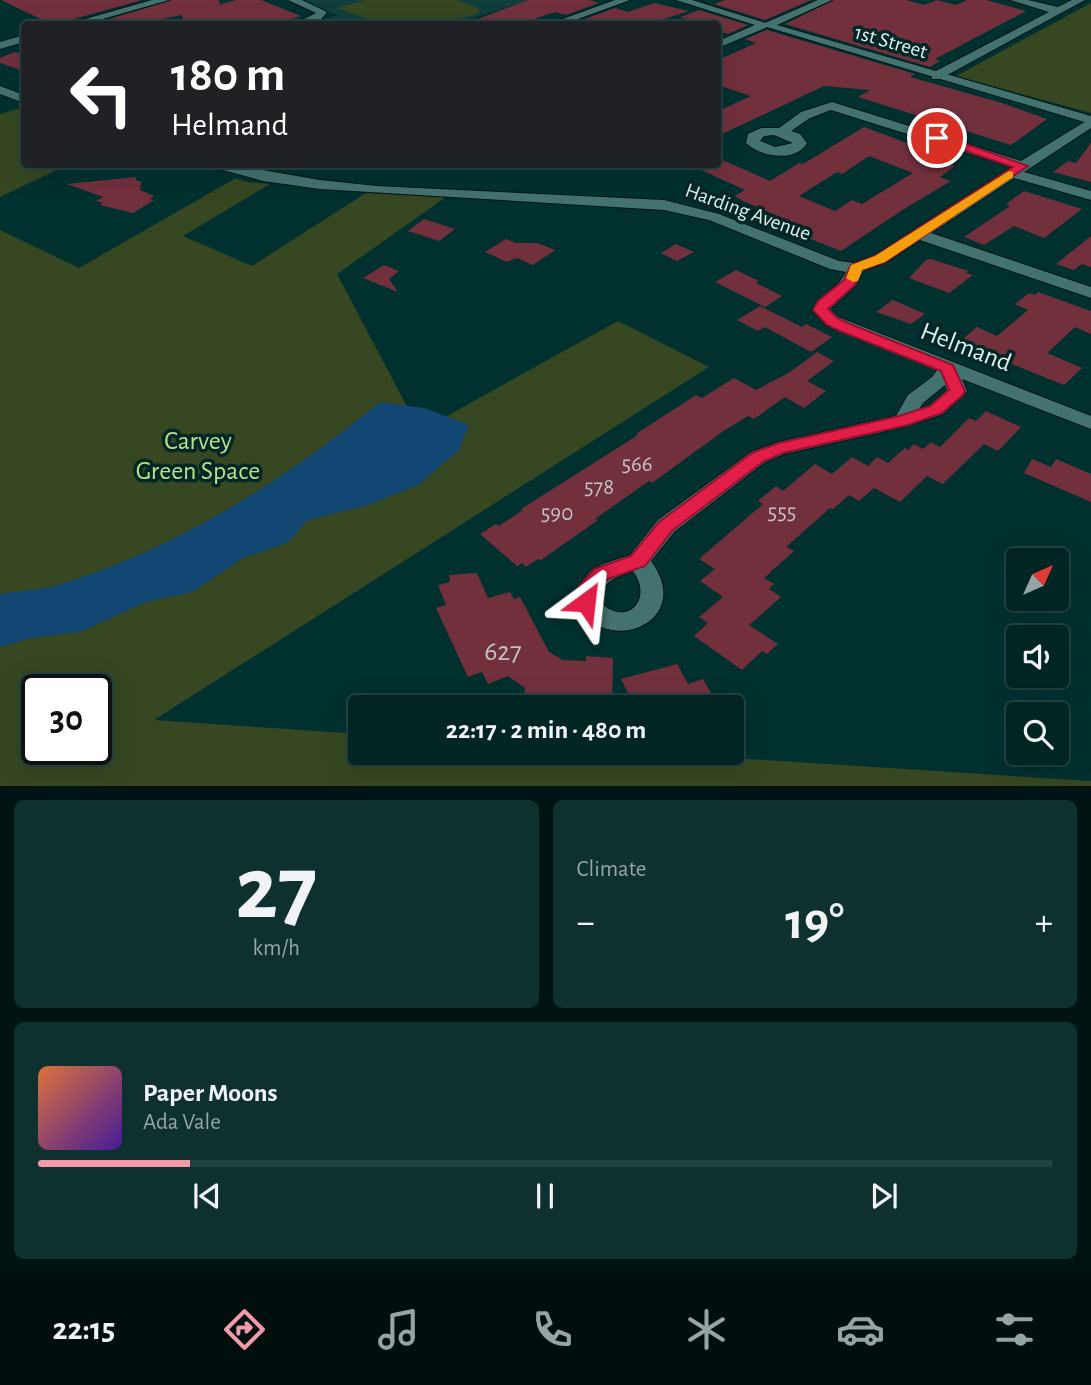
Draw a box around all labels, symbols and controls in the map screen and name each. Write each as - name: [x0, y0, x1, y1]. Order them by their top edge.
- street label: 1st Street: [852, 22, 930, 62]
- icon: left: [56, 49, 147, 140]
- text: 180 m: [171, 51, 285, 100]
- pin: [907, 108, 967, 168]
- text: Helmand: [171, 109, 288, 141]
- icon: arrive: [918, 119, 956, 157]
- street label: Harding Avenue: [682, 180, 814, 244]
- street label: Helmand: [917, 318, 1015, 376]
- park label: Carvey Green Space: [136, 428, 260, 484]
- house number: 566: [621, 453, 653, 476]
- house number: 578: [584, 476, 614, 499]
- house number: 555: [768, 501, 796, 524]
- house number: 590: [541, 502, 573, 525]
- north arrow: [1006, 548, 1069, 611]
- map controls: [1006, 548, 1069, 765]
- position arrow: [549, 565, 623, 639]
- button: sound: [1006, 625, 1069, 688]
- house number: 627: [484, 638, 522, 666]
- speed limit sign: 30: [21, 674, 112, 765]
- button: search: [1006, 702, 1069, 765]
- text: 22:17 · 2 min · 480 m: [446, 717, 646, 743]
- text: 27: [235, 844, 317, 935]
- text: Climate: [577, 858, 646, 881]
- text: 19°: [785, 896, 844, 948]
- text: −: [577, 904, 595, 942]
- text: +: [1035, 904, 1053, 942]
- text: km/h: [253, 937, 300, 960]
- text: Paper Moons: [143, 1080, 278, 1106]
- text: Ada Vale: [143, 1111, 221, 1134]
- icon: previous: [188, 1177, 226, 1215]
- icon: pause: [526, 1177, 564, 1215]
- icon: next: [865, 1177, 903, 1215]
- icon: directions: [220, 1305, 269, 1354]
- icon: music: [374, 1305, 423, 1354]
- icon: phone: [528, 1305, 577, 1354]
- icon: climate: [682, 1305, 731, 1354]
- icon: car: [836, 1305, 885, 1354]
- icon: filters: [990, 1305, 1039, 1354]
- text: 22:15: [52, 1313, 115, 1345]

